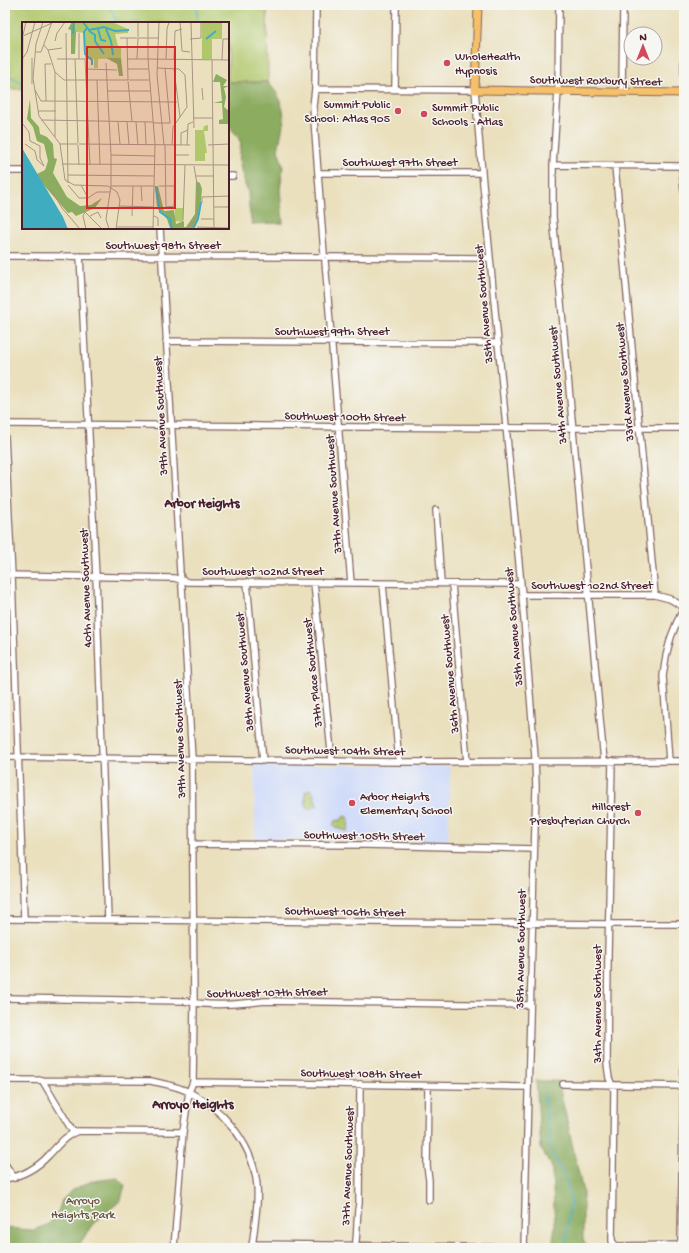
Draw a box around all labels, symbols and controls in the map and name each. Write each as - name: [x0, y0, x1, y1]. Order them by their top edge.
- inset map: [22, 22, 229, 229]
- north arrow: [623, 26, 663, 66]
- text: N: [639, 32, 647, 44]
- place label: WholeHealth Hypnosis: [455, 51, 521, 79]
- marker: WholeHealth Hypnosis: [442, 58, 452, 68]
- street label: Southwest Roxbury Street: [530, 74, 663, 90]
- place label: Summit Public School: Atlas 905: [305, 99, 391, 127]
- place label: Summit Public Schools - Atlas: [432, 102, 503, 130]
- marker: Summit Public School: Atlas 905: [393, 106, 403, 116]
- marker: Summit Public Schools - Atlas: [419, 109, 429, 119]
- street label: Southwest 97th Street: [343, 157, 459, 171]
- street label: Southwest 98th Street: [105, 240, 222, 254]
- street label: 35th Avenue Southwest: [473, 243, 497, 365]
- street label: 33rd Avenue Southwest: [614, 321, 638, 443]
- street label: 34th Avenue Southwest: [547, 324, 571, 446]
- street label: Southwest 99th Street: [275, 326, 390, 340]
- street label: 39th Avenue Southwest: [152, 355, 172, 477]
- street label: Southwest 100th Street: [284, 410, 407, 426]
- street label: 37th Avenue Southwest: [324, 433, 346, 555]
- district label: Arbor Heights: [164, 497, 241, 512]
- street label: 40th Avenue Southwest: [78, 527, 96, 648]
- street label: Southwest 102nd Street: [202, 566, 325, 580]
- street label: 35th Avenue Southwest: [503, 566, 527, 688]
- street label: Southwest 102nd Street: [531, 580, 654, 594]
- street label: 38th Avenue Southwest: [234, 611, 258, 733]
- street label: 36th Avenue Southwest: [439, 613, 463, 735]
- street label: 37th Place Southwest: [301, 617, 327, 729]
- street label: 39th Avenue Southwest: [172, 678, 190, 800]
- street label: Southwest 104th Street: [285, 744, 406, 760]
- place label: Arbor Heights Elementary School: [360, 791, 453, 819]
- marker: Arbor Heights Elementary School: [347, 798, 357, 808]
- place label: Hillcrest Presbyterian Church: [529, 801, 631, 829]
- marker: Hillcrest Presbyterian Church: [633, 808, 643, 818]
- street label: Southwest 105th Street: [304, 829, 425, 845]
- street label: 35th Avenue Southwest: [514, 888, 530, 1010]
- street label: Southwest 106th Street: [285, 905, 406, 921]
- street label: 34th Avenue Southwest: [592, 944, 606, 1064]
- street label: Southwest 107th Street: [207, 986, 328, 1002]
- street label: Southwest 108th Street: [300, 1067, 423, 1083]
- district label: Arroyo Heights: [151, 1098, 235, 1113]
- street label: 37th Avenue Southwest: [340, 1105, 358, 1227]
- park label: Arroyo Heights Park: [51, 1195, 117, 1223]

